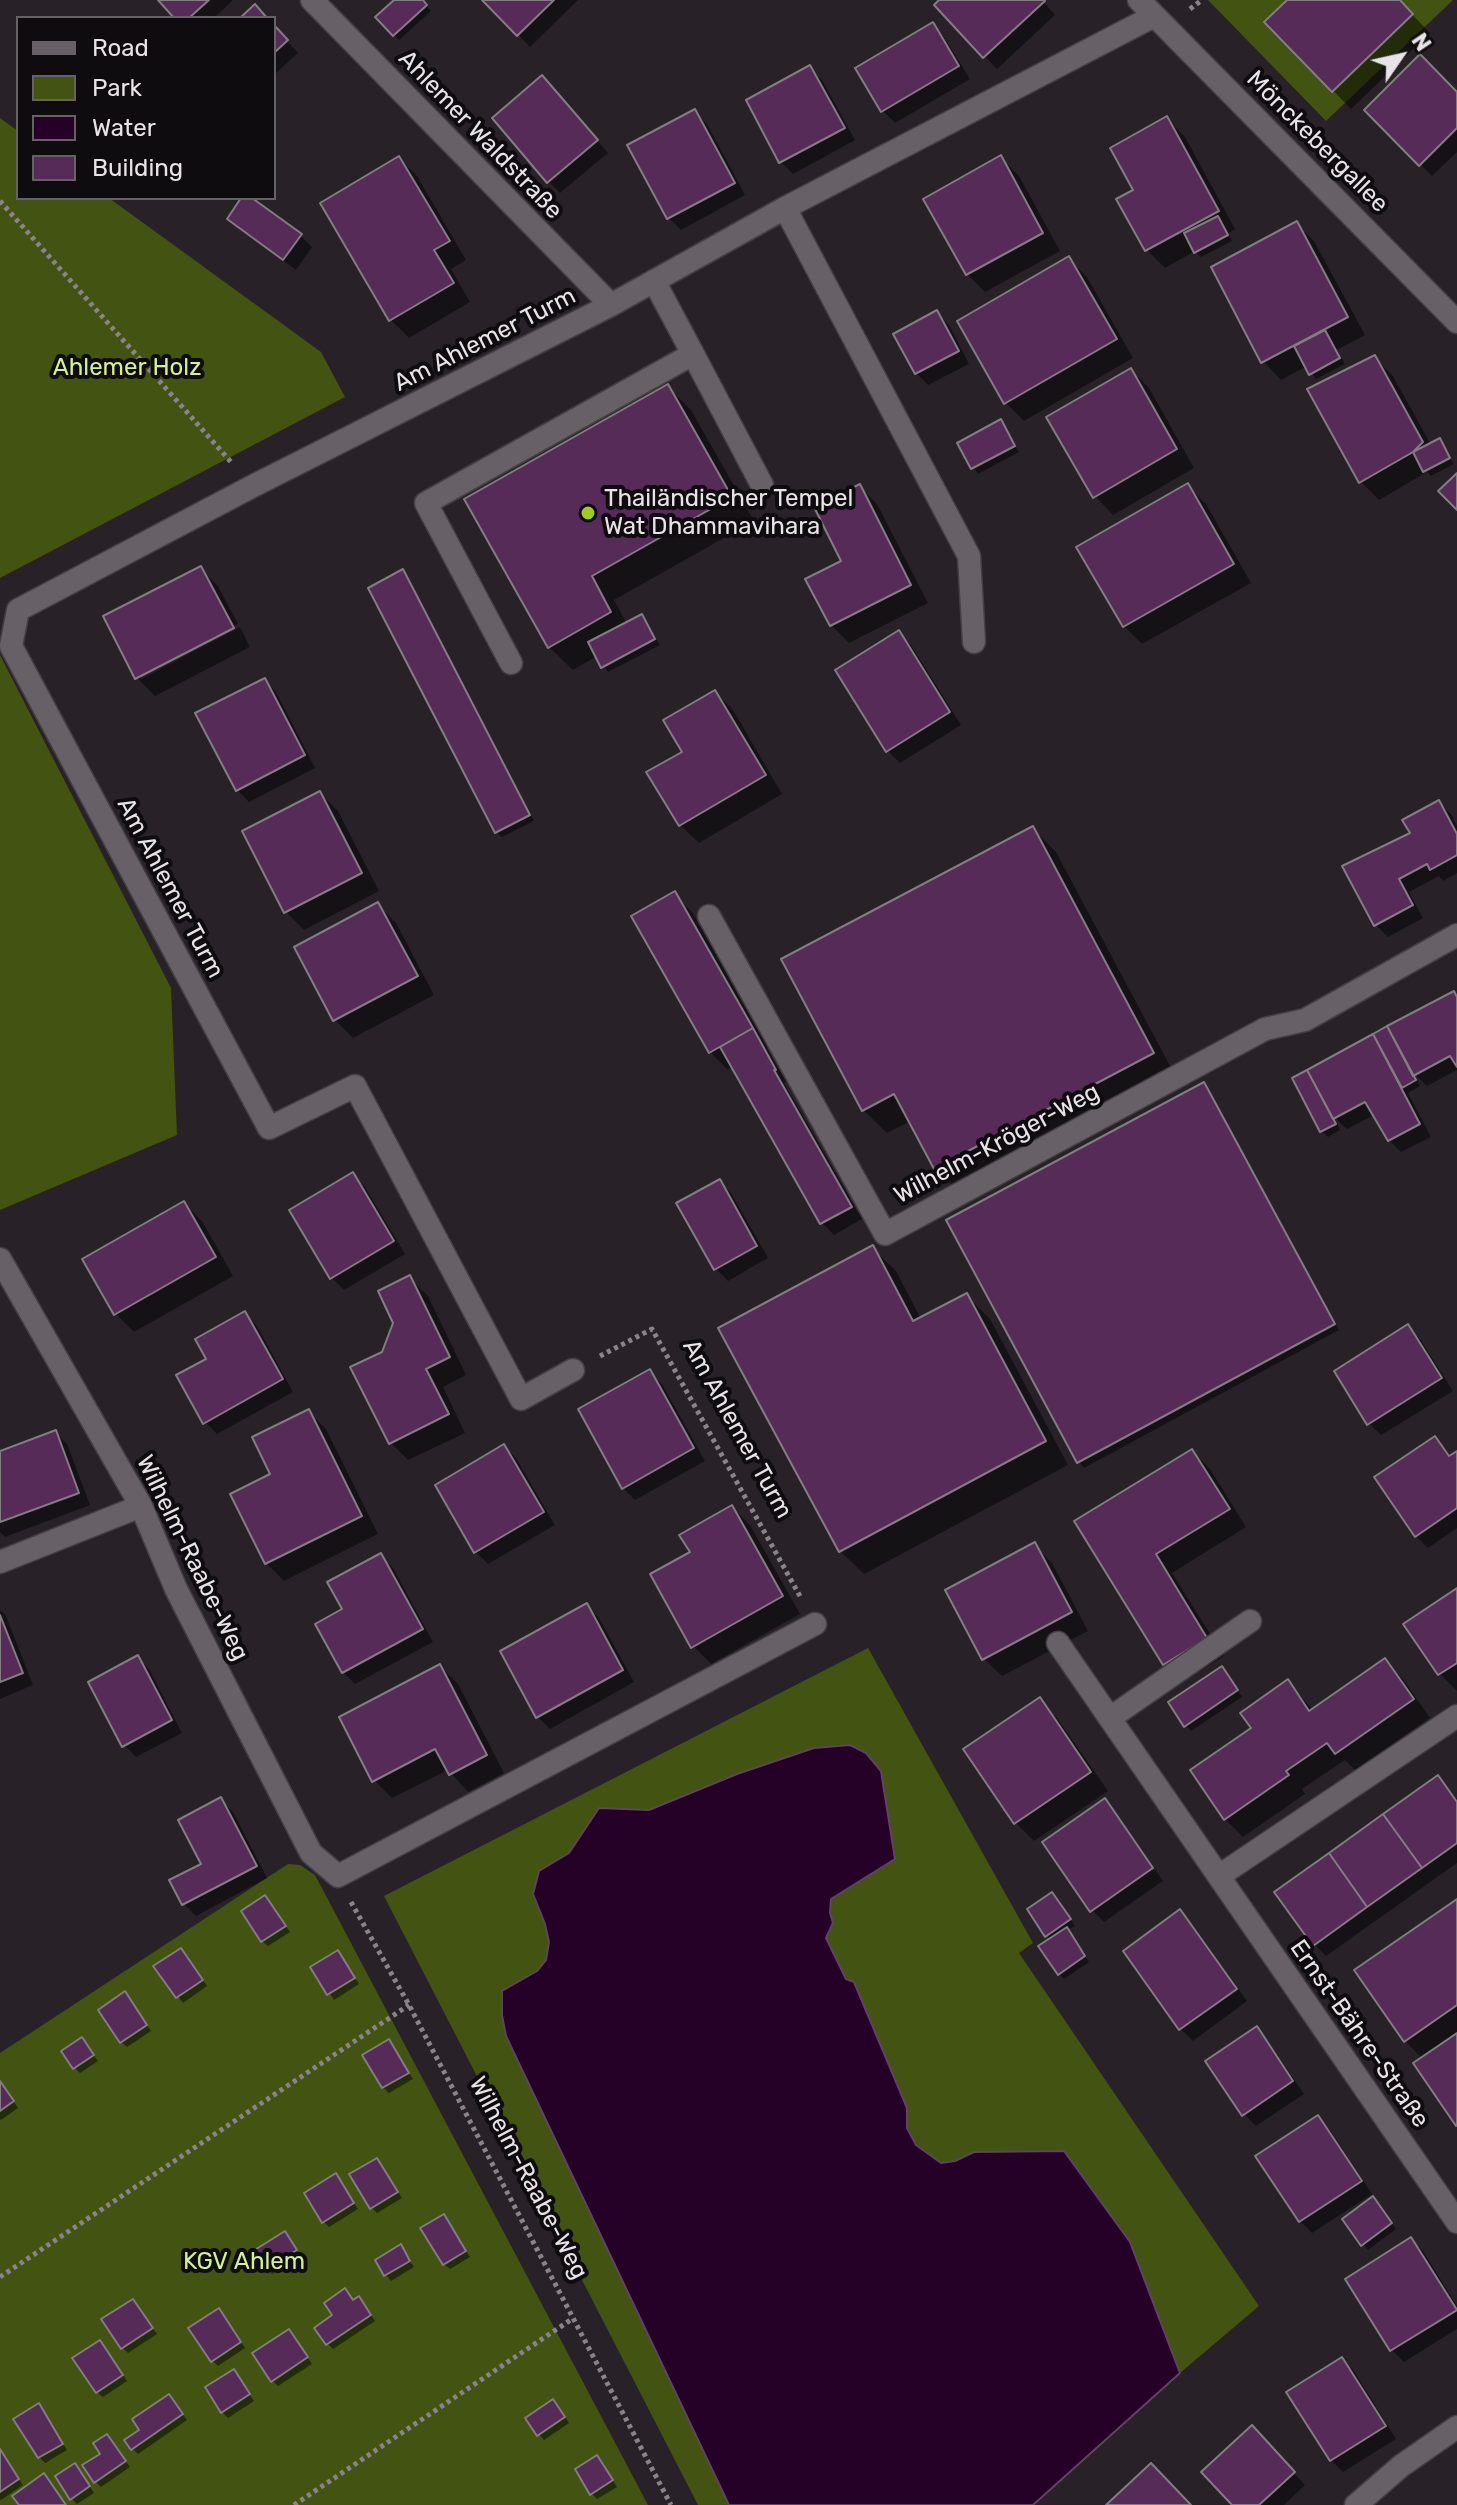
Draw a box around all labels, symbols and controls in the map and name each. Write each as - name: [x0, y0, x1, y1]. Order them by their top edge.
- legend: [16, 16, 276, 200]
- north arrow: [1361, 16, 1441, 96]
- text: N: [1406, 28, 1437, 56]
- text: Road: [92, 34, 149, 62]
- street label: Ahlemer Waldstraße: [392, 45, 568, 225]
- street label: Mönckebergallee: [1240, 65, 1394, 219]
- text: Park: [92, 74, 142, 102]
- text: Water: [92, 114, 156, 142]
- text: Building: [92, 154, 183, 182]
- street label: Am Ahlemer Turm: [389, 282, 581, 398]
- park label: Ahlemer Holz: [53, 354, 201, 382]
- place label: Thailändischer Tempel Wat Dhammavihara: [604, 485, 853, 541]
- marker: Thailändischer Tempel Wat Dhammavihara: [579, 504, 597, 522]
- street label: Am Ahlemer Turm: [110, 793, 230, 983]
- street label: Wilhelm-Kröger-Weg: [889, 1078, 1105, 1210]
- street label: Am Ahlemer Turm: [676, 1335, 798, 1523]
- street label: Wilhelm-Raabe-Weg: [130, 1451, 254, 1665]
- street label: Ernst-Bähre-Straße: [1283, 1935, 1435, 2133]
- street label: Wilhelm-Raabe-Weg: [462, 2072, 594, 2284]
- park label: KGV Ahlem: [183, 2248, 305, 2276]

